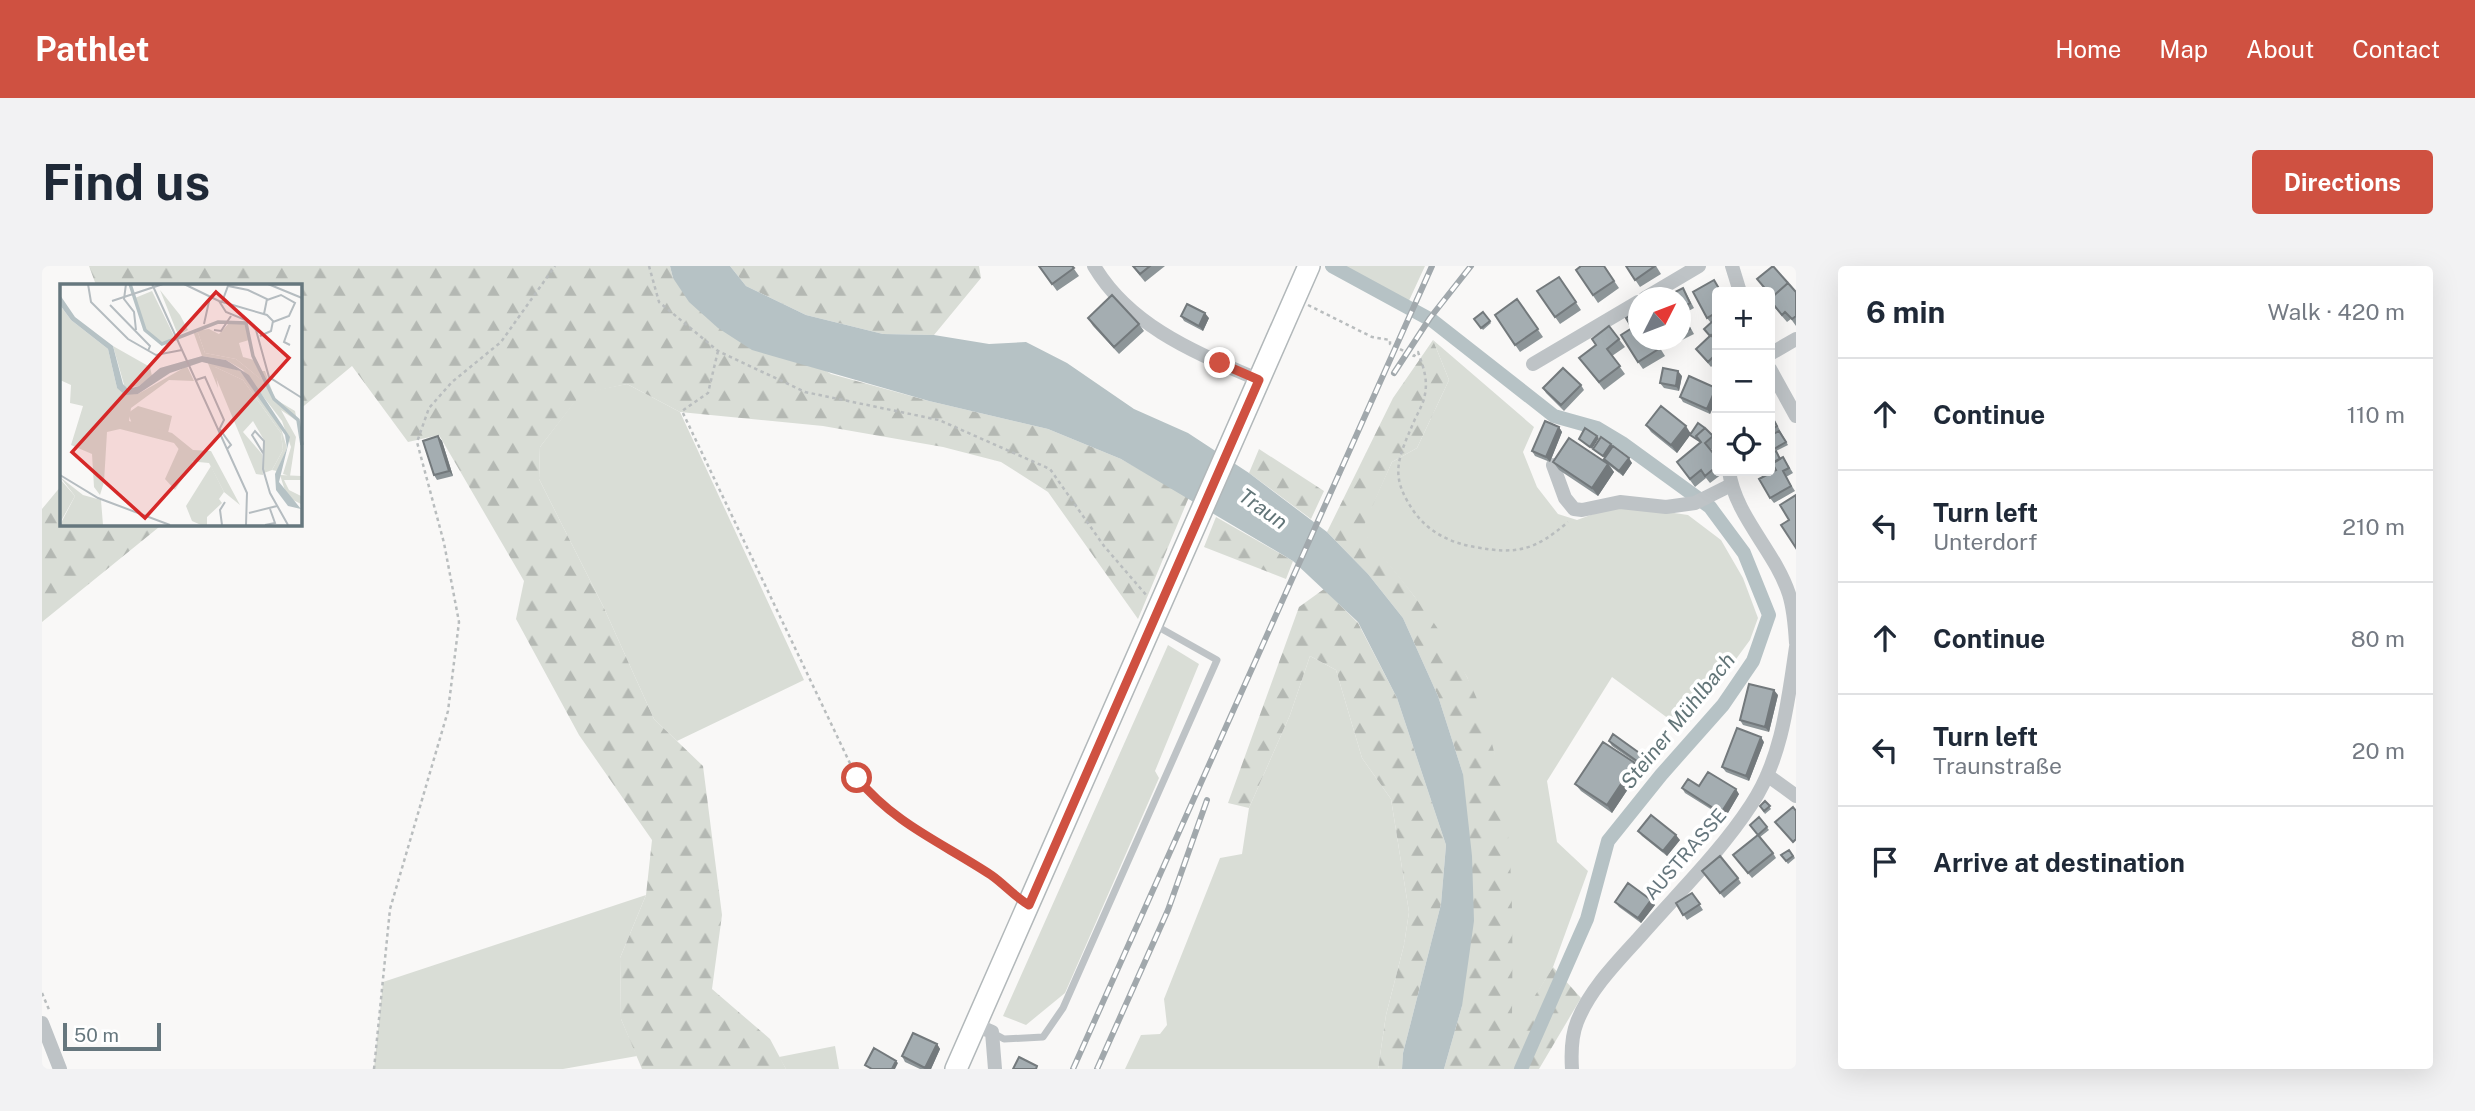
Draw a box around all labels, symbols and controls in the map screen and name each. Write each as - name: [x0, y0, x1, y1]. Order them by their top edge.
- text: Pathlet: [35, 30, 150, 68]
- text: Home: [2055, 35, 2121, 63]
- text: Map: [2159, 35, 2208, 63]
- text: About: [2246, 35, 2314, 63]
- text: Contact: [2352, 35, 2440, 63]
- button: Directions: [2252, 150, 2433, 214]
- text: Find us: [42, 153, 210, 211]
- inset map: [60, 284, 301, 525]
- north arrow: [1628, 287, 1691, 350]
- map controls: [1712, 287, 1775, 476]
- button: +: [1712, 287, 1775, 350]
- text: 6 min: [1866, 294, 1945, 330]
- text: Walk · 420 m: [2268, 298, 2405, 325]
- route end: [1204, 347, 1235, 378]
- button: −: [1712, 350, 1775, 413]
- icon: ahead: [1866, 395, 1904, 433]
- text: Continue: [1933, 399, 2045, 430]
- text: 110 m: [2347, 401, 2405, 428]
- button: locate: [1712, 413, 1775, 476]
- water label: Traun: [1234, 483, 1292, 534]
- text: Turn left: [1933, 497, 2038, 528]
- icon: left: [1866, 507, 1904, 545]
- text: 210 m: [2342, 513, 2405, 540]
- text: Unterdorf: [1933, 528, 2037, 555]
- icon: ahead: [1866, 619, 1904, 657]
- text: Continue: [1933, 623, 2045, 654]
- text: 80 m: [2351, 625, 2405, 652]
- water label: Steiner Mühlbach: [1615, 648, 1740, 794]
- text: Turn left: [1933, 721, 2038, 752]
- icon: left: [1866, 731, 1904, 769]
- text: 20 m: [2352, 737, 2405, 764]
- text: Traunstraße: [1933, 752, 2062, 779]
- route start: [841, 762, 872, 793]
- street label: AUSTRASSE: [1640, 804, 1730, 904]
- icon: arrive: [1866, 843, 1904, 881]
- text: Arrive at destination: [1933, 847, 2185, 878]
- scale bar: [63, 1020, 161, 1052]
- text: 50 m: [74, 1024, 119, 1046]

